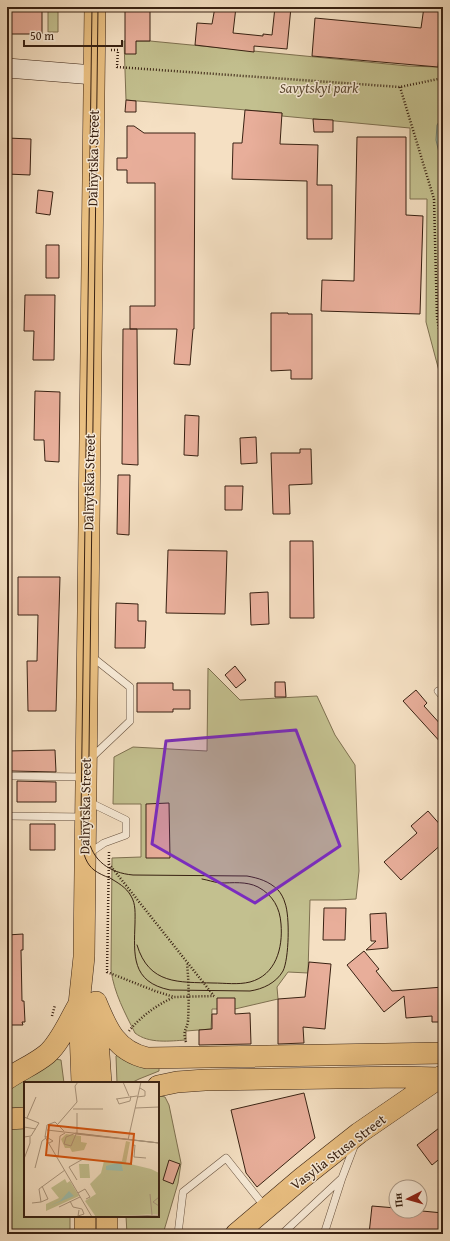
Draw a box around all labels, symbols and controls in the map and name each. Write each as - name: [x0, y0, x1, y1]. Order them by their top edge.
- scale bar: [24, 22, 122, 48]
- text: 50 m: [30, 27, 54, 44]
- park label: Savytskyi park: [280, 78, 359, 98]
- street label: Dalnytska Street: [82, 109, 104, 206]
- street label: Dalnytska Street: [78, 433, 100, 530]
- street label: Dalnytska Street: [74, 757, 96, 854]
- inset map: [24, 1082, 159, 1217]
- street label: Vasylia Stusa Street: [286, 1109, 390, 1195]
- north arrow: [388, 1179, 428, 1219]
- text: Пн: [389, 1192, 407, 1208]

